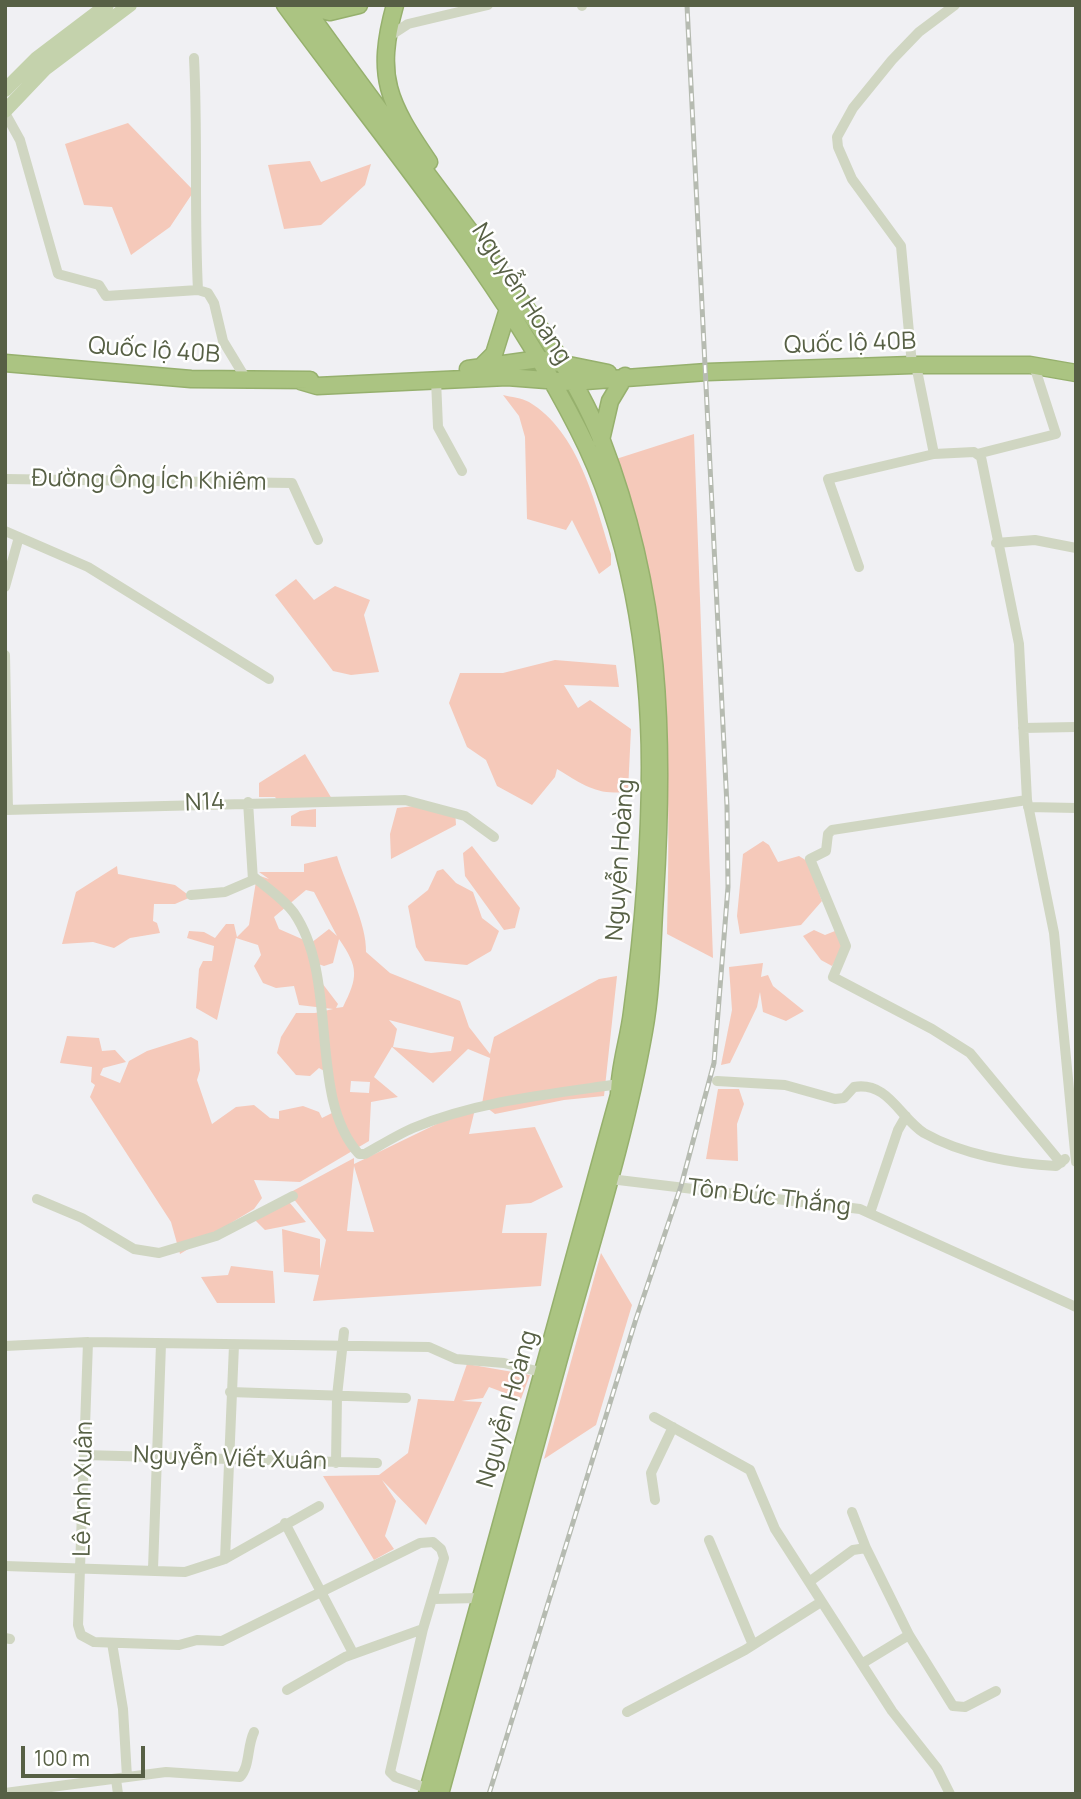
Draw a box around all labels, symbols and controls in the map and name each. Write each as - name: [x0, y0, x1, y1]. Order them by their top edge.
- street label: Nguyễn Hoàng: [465, 218, 577, 370]
- street label: Quốc lộ 40B: [784, 327, 916, 361]
- street label: Quốc lộ 40B: [87, 332, 221, 370]
- street label: Đường Ông Ích Khiêm: [31, 465, 267, 497]
- street label: Nguyễn Hoàng: [601, 778, 641, 942]
- street label: N14: [185, 788, 225, 818]
- street label: Tôn Đức Thắng: [686, 1174, 852, 1222]
- street label: Nguyễn Hoàng: [472, 1327, 544, 1491]
- street label: Lê Anh Xuân: [68, 1421, 100, 1557]
- street label: Nguyễn Viết Xuân: [132, 1441, 328, 1477]
- scale bar: [24, 1732, 149, 1776]
- text: 100 m: [34, 1744, 90, 1772]

